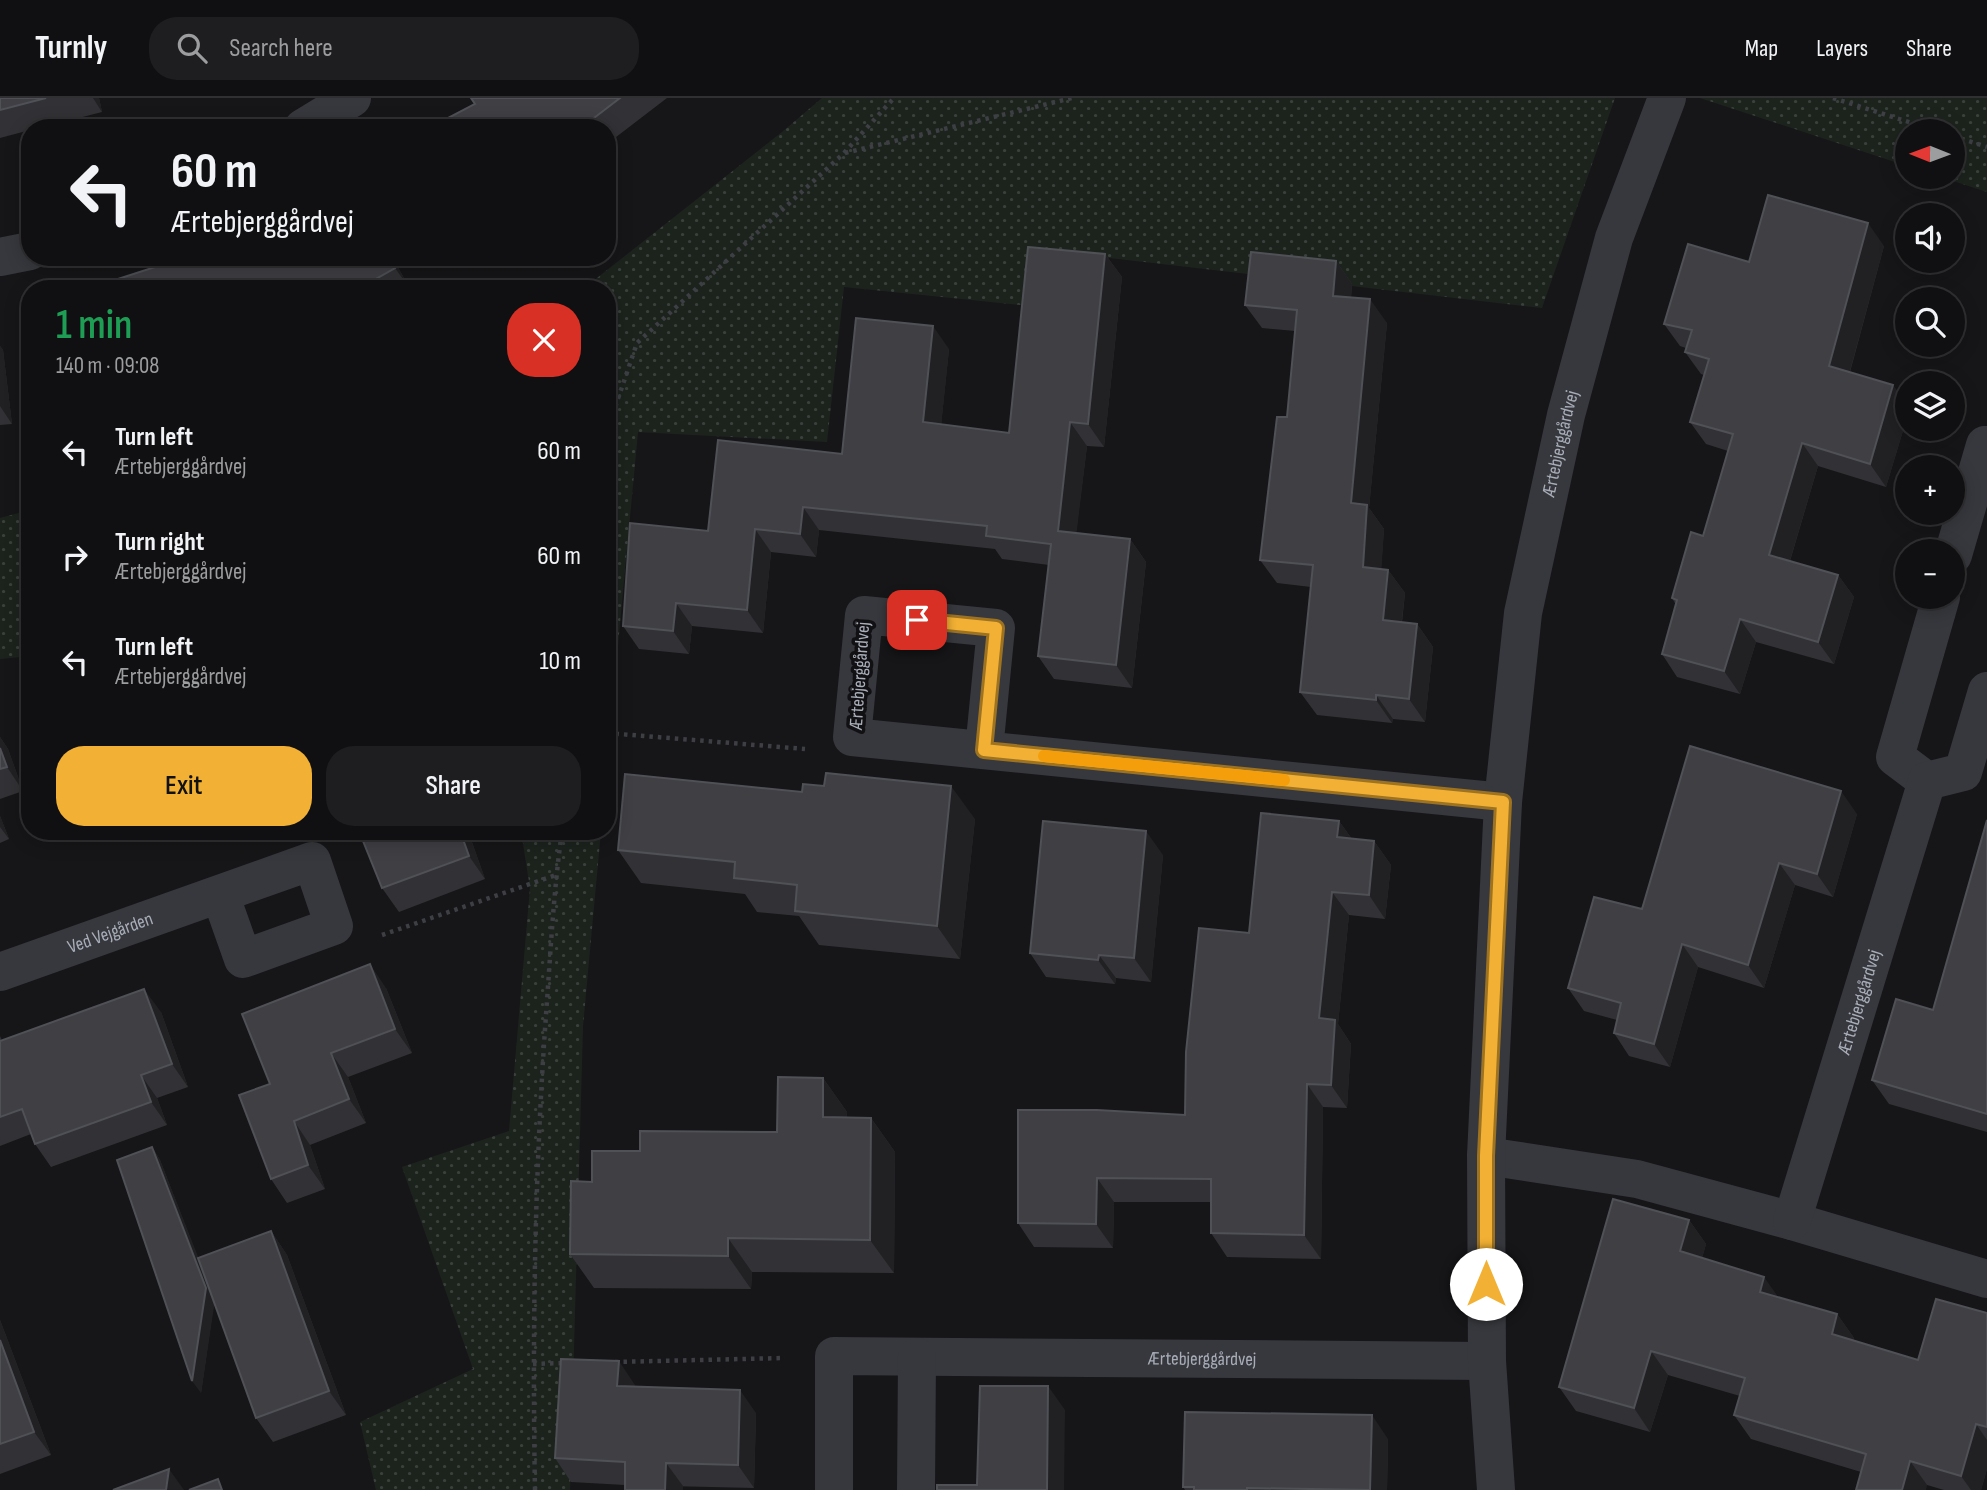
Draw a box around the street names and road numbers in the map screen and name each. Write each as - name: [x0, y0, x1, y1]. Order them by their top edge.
- street label: Ærtebjerggårdvej: [1537, 388, 1584, 500]
- street label: Ærtebjerggårdvej: [845, 621, 875, 732]
- street label: Ved Vejgården: [64, 907, 156, 959]
- street label: Ærtebjerggårdvej: [1832, 947, 1886, 1058]
- street label: Ærtebjerggårdvej: [1147, 1347, 1256, 1371]

